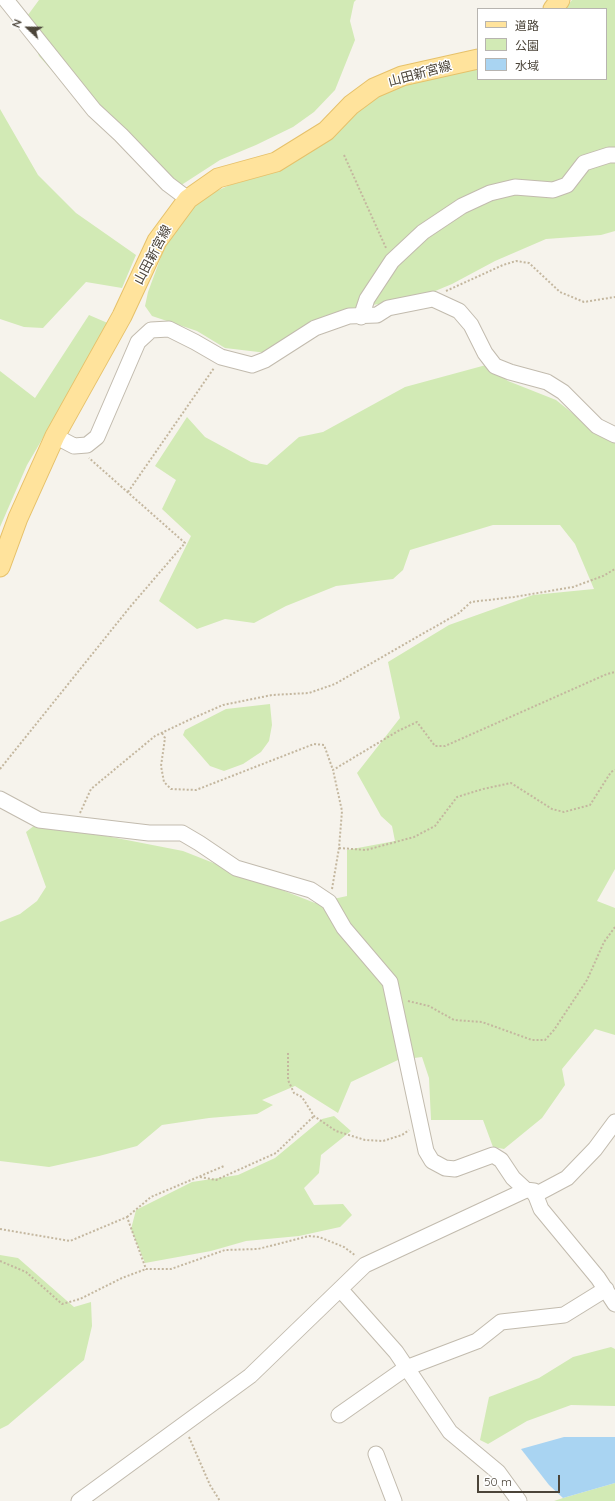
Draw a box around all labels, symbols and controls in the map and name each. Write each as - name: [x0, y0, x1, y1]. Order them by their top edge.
- north arrow: [8, 8, 48, 48]
- legend: [477, 8, 607, 80]
- text: N: [9, 17, 25, 30]
- text: 道路: [515, 18, 539, 33]
- text: 公園: [515, 38, 539, 53]
- street label: 山田新宮線: [387, 58, 453, 90]
- text: 水域: [515, 58, 539, 73]
- street label: 山田新宮線: [131, 223, 175, 287]
- scale bar: [479, 1467, 562, 1493]
- text: 50 m: [484, 1474, 512, 1489]

